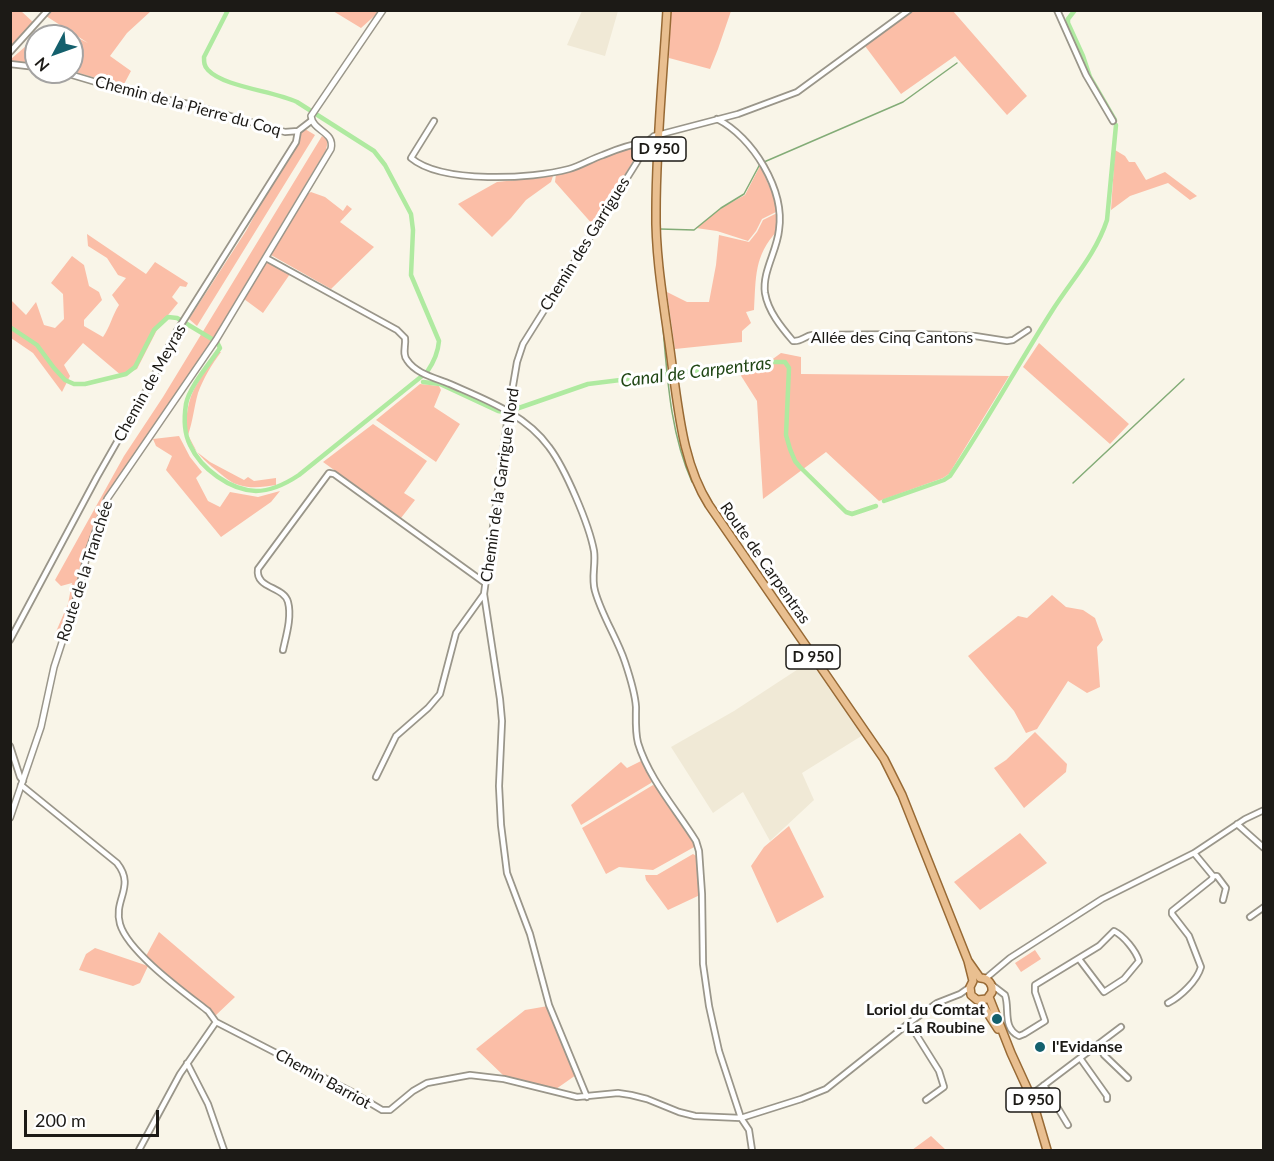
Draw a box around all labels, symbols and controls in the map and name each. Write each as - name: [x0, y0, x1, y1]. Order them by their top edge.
- north arrow: [24, 24, 84, 84]
- text: N: [30, 54, 53, 76]
- street label: Chemin de la Pierre du Coq: [93, 72, 283, 140]
- road number: D 950: [632, 137, 686, 161]
- street label: Chemin des Garrigues: [536, 174, 634, 314]
- street label: Chemin de Meyras: [110, 321, 190, 445]
- street label: Allée des Cinq Cantons: [811, 328, 973, 348]
- water label: Canal de Carpentras: [619, 352, 773, 392]
- street label: Chemin de la Garrigue Nord: [477, 387, 523, 583]
- street label: Route de la Tranchée: [53, 498, 117, 644]
- street label: Route de Carpentras: [716, 498, 814, 628]
- road number: D 950: [786, 645, 840, 669]
- place label: Loriol du Comtat - La Roubine: [866, 1000, 985, 1038]
- marker: Loriol du Comtat - La Roubine: [990, 1012, 1004, 1026]
- place label: l'Evidanse: [1052, 1037, 1123, 1057]
- marker: l'Evidanse: [1033, 1040, 1047, 1054]
- street label: Chemin Barriot: [272, 1045, 374, 1113]
- road number: D 950: [1006, 1088, 1060, 1112]
- scale bar: [27, 1098, 162, 1136]
- text: 200 m: [35, 1109, 86, 1131]

